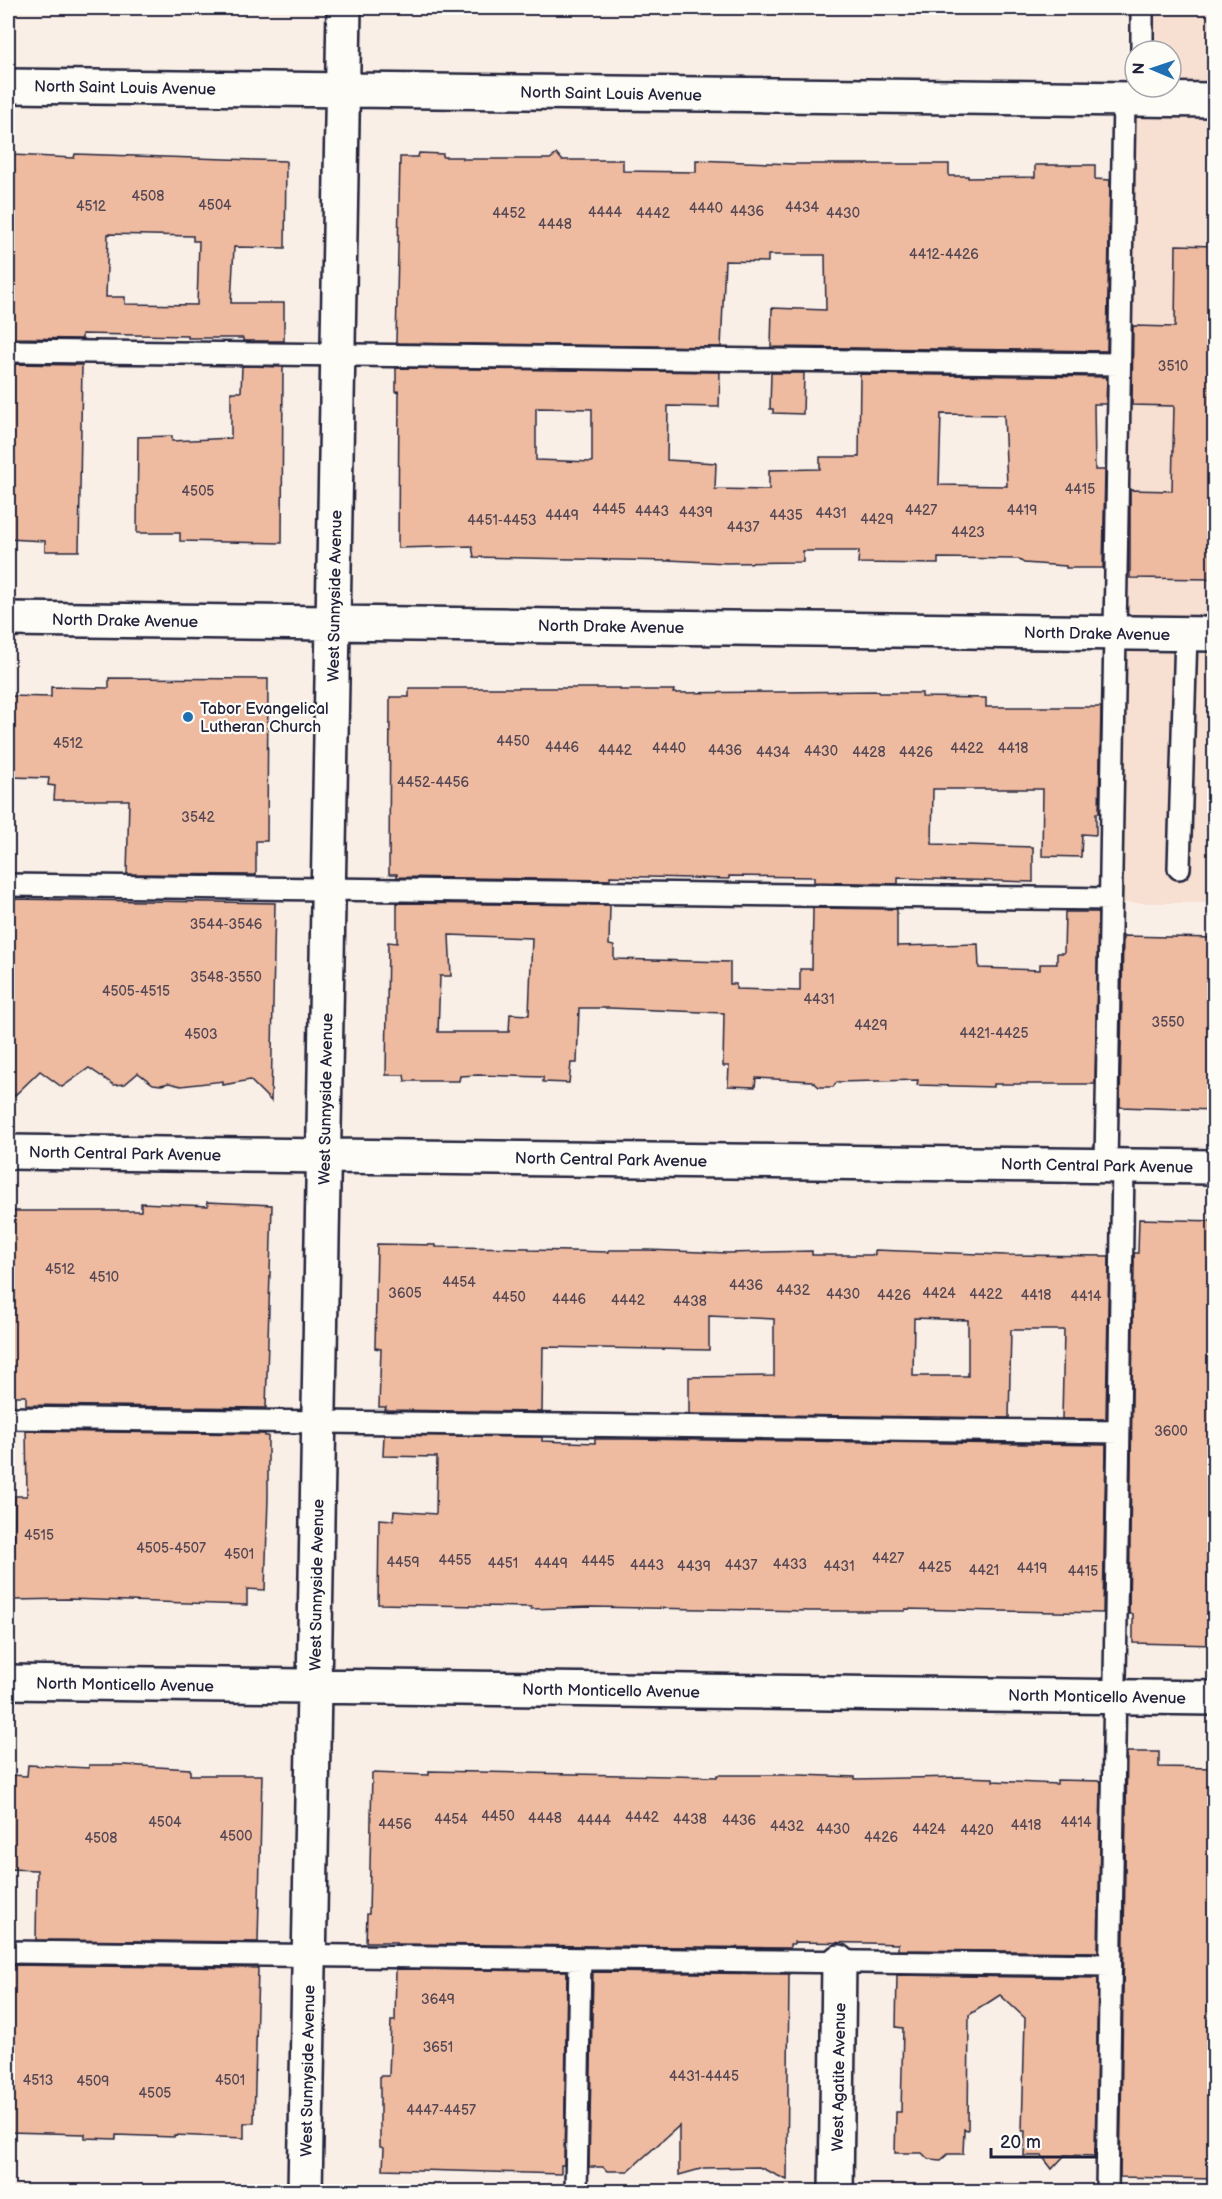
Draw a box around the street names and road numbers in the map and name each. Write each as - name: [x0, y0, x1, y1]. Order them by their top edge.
- street label: North Saint Louis Avenue: [34, 77, 217, 100]
- street label: North Saint Louis Avenue: [520, 83, 703, 106]
- street label: West Sunnyside Avenue: [324, 509, 347, 682]
- street label: North Drake Avenue: [52, 611, 199, 632]
- street label: North Drake Avenue: [538, 617, 685, 638]
- street label: North Drake Avenue: [1024, 624, 1171, 645]
- street label: West Sunnyside Avenue: [315, 1012, 338, 1185]
- street label: North Central Park Avenue: [29, 1143, 222, 1166]
- street label: North Central Park Avenue: [515, 1149, 708, 1172]
- street label: North Central Park Avenue: [1001, 1155, 1194, 1178]
- street label: West Sunnyside Avenue: [306, 1498, 329, 1671]
- street label: North Monticello Avenue: [36, 1674, 215, 1697]
- street label: North Monticello Avenue: [522, 1680, 701, 1703]
- street label: North Monticello Avenue: [1008, 1686, 1187, 1709]
- street label: West Sunnyside Avenue: [297, 1984, 320, 2157]
- street label: West Agatite Avenue: [829, 2002, 850, 2152]

